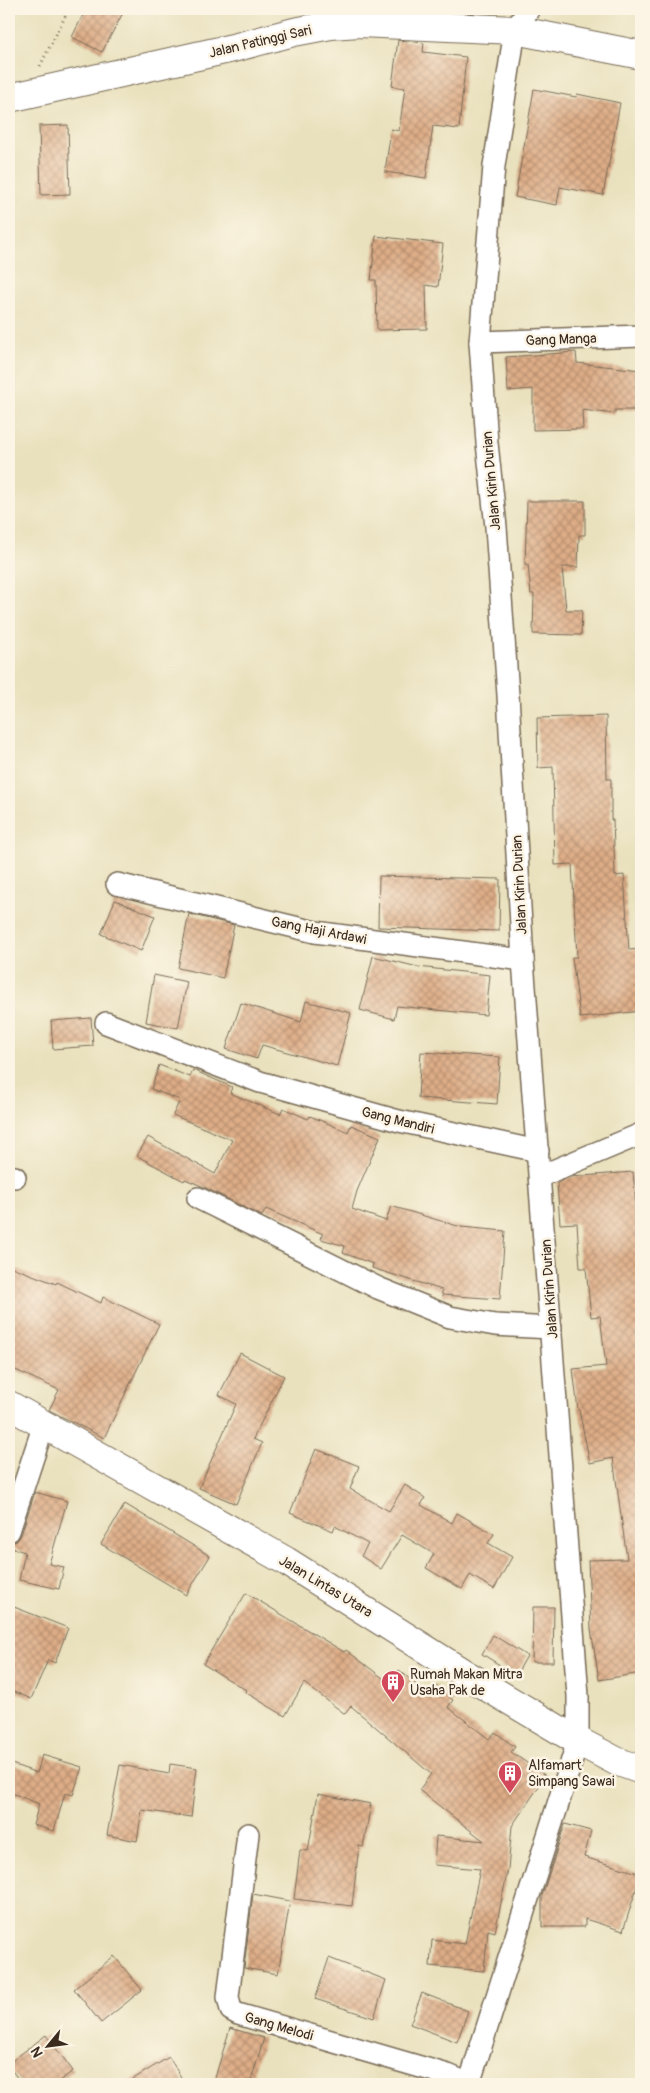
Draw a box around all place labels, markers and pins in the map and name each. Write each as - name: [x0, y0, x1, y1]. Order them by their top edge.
- place label: Rumah Makan Mitra Usaha Pak de: [410, 1666, 522, 1699]
- building icon: Rumah Makan Mitra Usaha Pak de: [380, 1669, 406, 1703]
- place label: Alfamart Simpang Sawai: [528, 1757, 615, 1790]
- building icon: Alfamart Simpang Sawai: [497, 1760, 523, 1794]

